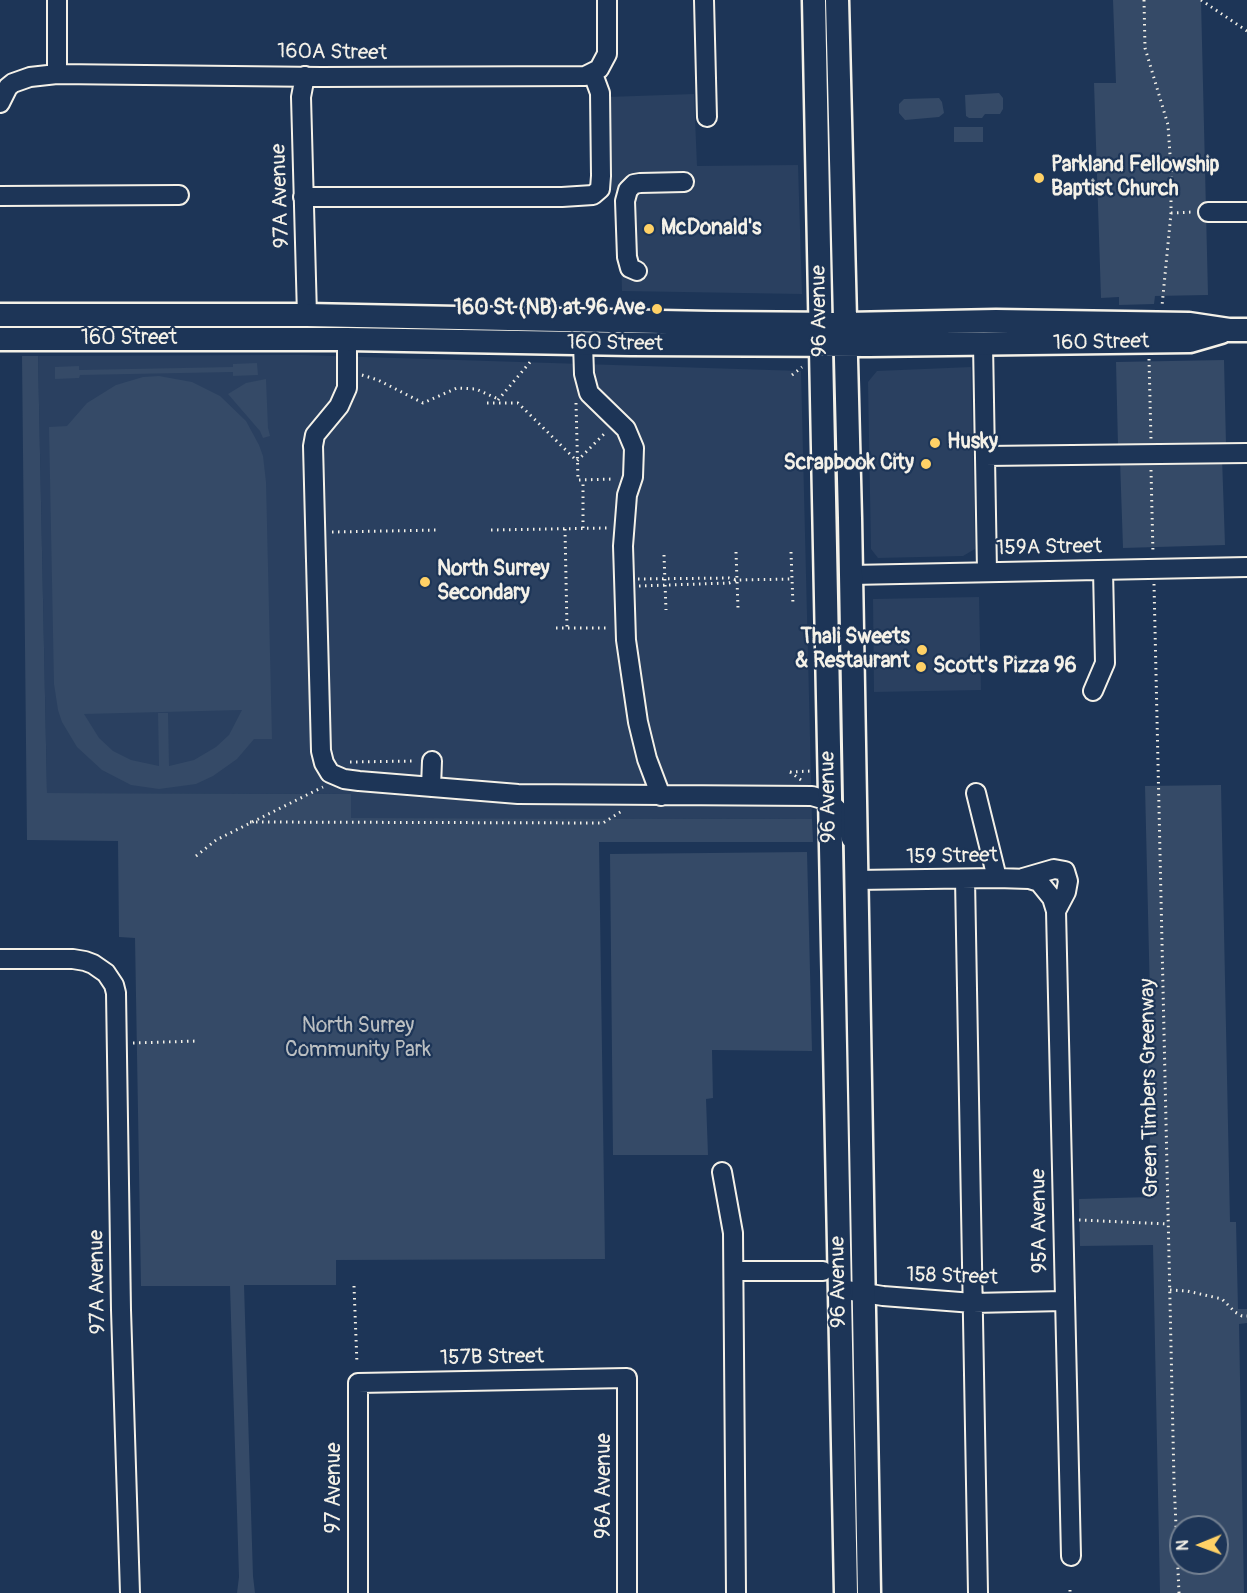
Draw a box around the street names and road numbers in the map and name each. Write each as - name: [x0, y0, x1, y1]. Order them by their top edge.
- street label: 160A Street: [277, 39, 387, 67]
- street label: 97A Avenue: [267, 143, 295, 249]
- street label: 96 Avenue: [807, 265, 833, 357]
- street label: 160 Street: [81, 326, 177, 352]
- street label: 160 Street: [1053, 330, 1149, 356]
- street label: 160 Street: [567, 331, 663, 357]
- street label: 159A Street: [996, 534, 1102, 562]
- street label: 96 Avenue: [816, 751, 842, 843]
- street label: 159 Street: [906, 844, 998, 870]
- street label: Green Timbers Greenway: [1135, 978, 1165, 1198]
- street label: 95A Avenue: [1026, 1168, 1054, 1274]
- street label: 97A Avenue: [84, 1229, 112, 1335]
- street label: 96 Avenue: [826, 1236, 852, 1328]
- street label: 158 Street: [906, 1263, 998, 1291]
- street label: 157B Street: [440, 1344, 544, 1372]
- street label: 96A Avenue: [592, 1433, 618, 1539]
- street label: 97 Avenue: [322, 1442, 348, 1534]

